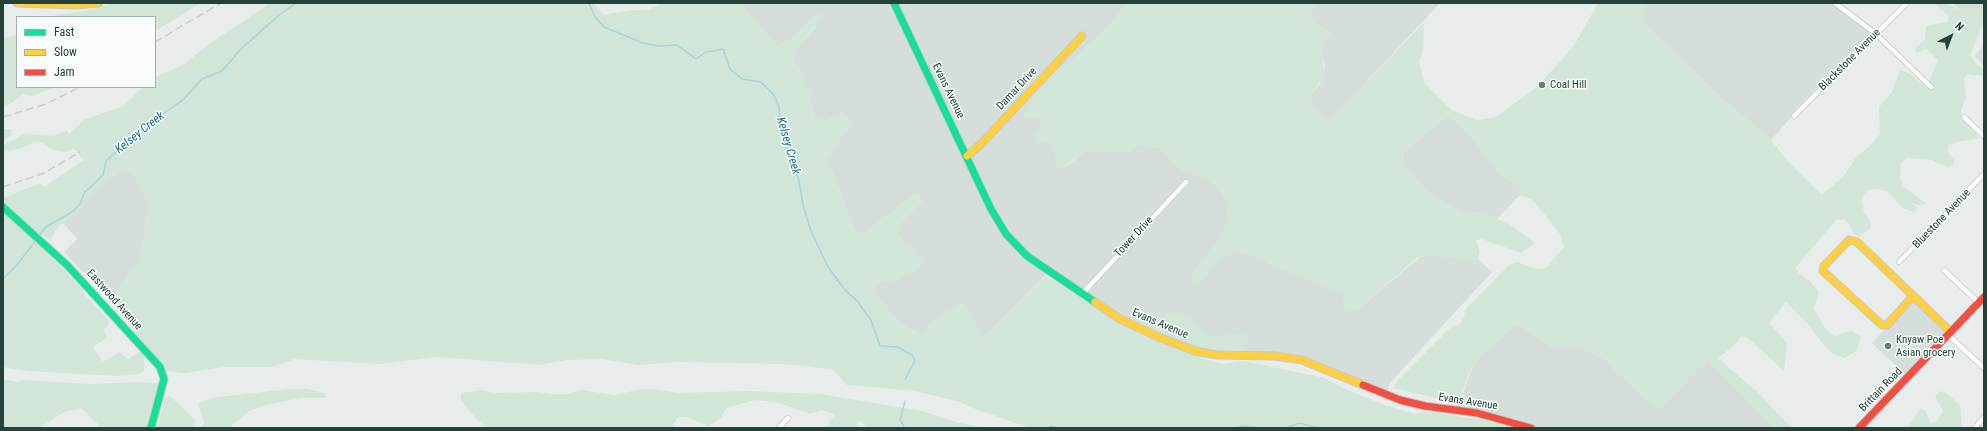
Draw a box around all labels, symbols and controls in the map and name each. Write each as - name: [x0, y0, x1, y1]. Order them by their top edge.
- legend: [16, 16, 156, 88]
- north arrow: [1931, 16, 1971, 56]
- text: N: [1953, 20, 1966, 34]
- text: Fast: [54, 25, 74, 39]
- street label: Blackstone Avenue: [1816, 26, 1884, 94]
- text: Slow: [54, 45, 77, 59]
- street label: Evans Avenue: [929, 61, 967, 121]
- text: Jam: [54, 65, 75, 79]
- street label: Damar Drive: [994, 65, 1040, 113]
- place label: Coal Hill: [1550, 78, 1586, 92]
- marker: Coal Hill: [1537, 80, 1547, 90]
- water label: Kelsey Creek: [113, 109, 167, 157]
- water label: Kelsey Creek: [773, 116, 803, 176]
- street label: Bluestone Avenue: [1910, 187, 1974, 251]
- street label: Tower Drive: [1112, 214, 1156, 260]
- street label: Eastwood Avenue: [83, 267, 145, 333]
- street label: Evans Avenue: [1130, 306, 1190, 342]
- place label: Knyaw Poe Asian grocery: [1896, 333, 1955, 359]
- marker: Knyaw Poe Asian grocery: [1883, 341, 1893, 351]
- street label: Brittain Road: [1857, 365, 1905, 415]
- street label: Evans Avenue: [1437, 391, 1499, 413]

